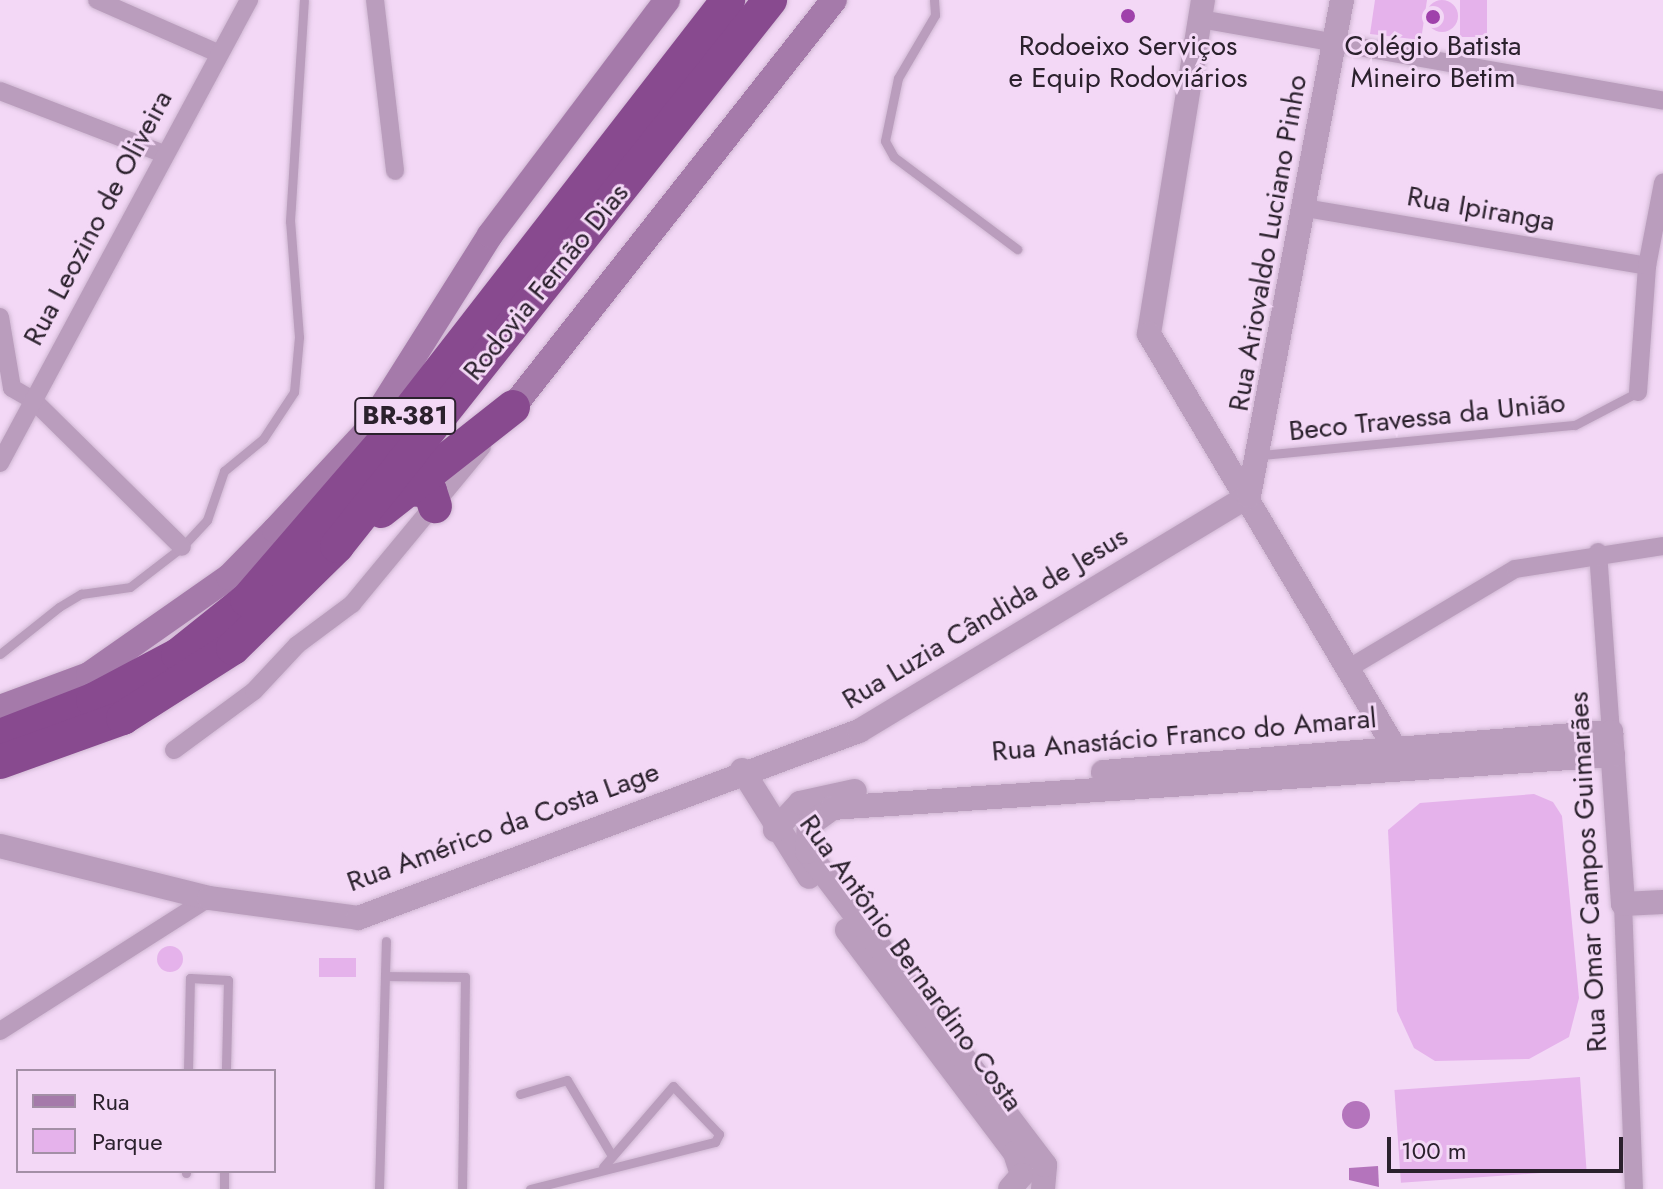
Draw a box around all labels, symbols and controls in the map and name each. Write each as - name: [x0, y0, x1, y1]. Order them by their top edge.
- marker: Rodoeixo Serviços e Equip Rodoviários: [1119, 7, 1137, 25]
- marker: Colégio Batista Mineiro Betim: [1424, 8, 1442, 26]
- place label: Rodoeixo Serviços e Equip Rodoviários: [1009, 29, 1247, 95]
- place label: Colégio Batista Mineiro Betim: [1345, 29, 1521, 95]
- street label: Rua Ariovaldo Luciano Pinho: [1222, 72, 1314, 414]
- street label: Rua Leozino de Oliveira: [17, 85, 179, 351]
- street label: Rodovia Fernão Dias: [456, 177, 636, 387]
- street label: Rua Ipiranga: [1404, 179, 1558, 239]
- street label: Beco Travessa da União: [1287, 386, 1567, 448]
- road number: BR-381: [353, 394, 457, 438]
- street label: Rua Luzia Cândida de Jesus: [836, 519, 1134, 717]
- street label: Rua Omar Campos Guimarães: [1562, 691, 1614, 1053]
- street label: Rua Anastácio Franco do Amaral: [990, 701, 1378, 769]
- street label: Rua Américo da Costa Lage: [342, 755, 664, 899]
- street label: Rua Antônio Bernardino Costa: [792, 808, 1030, 1118]
- legend: [16, 1069, 276, 1173]
- text: Rua: [92, 1084, 130, 1119]
- scale bar: [1391, 1121, 1627, 1171]
- text: Parque: [92, 1124, 163, 1159]
- text: 100 m: [1401, 1133, 1467, 1168]

